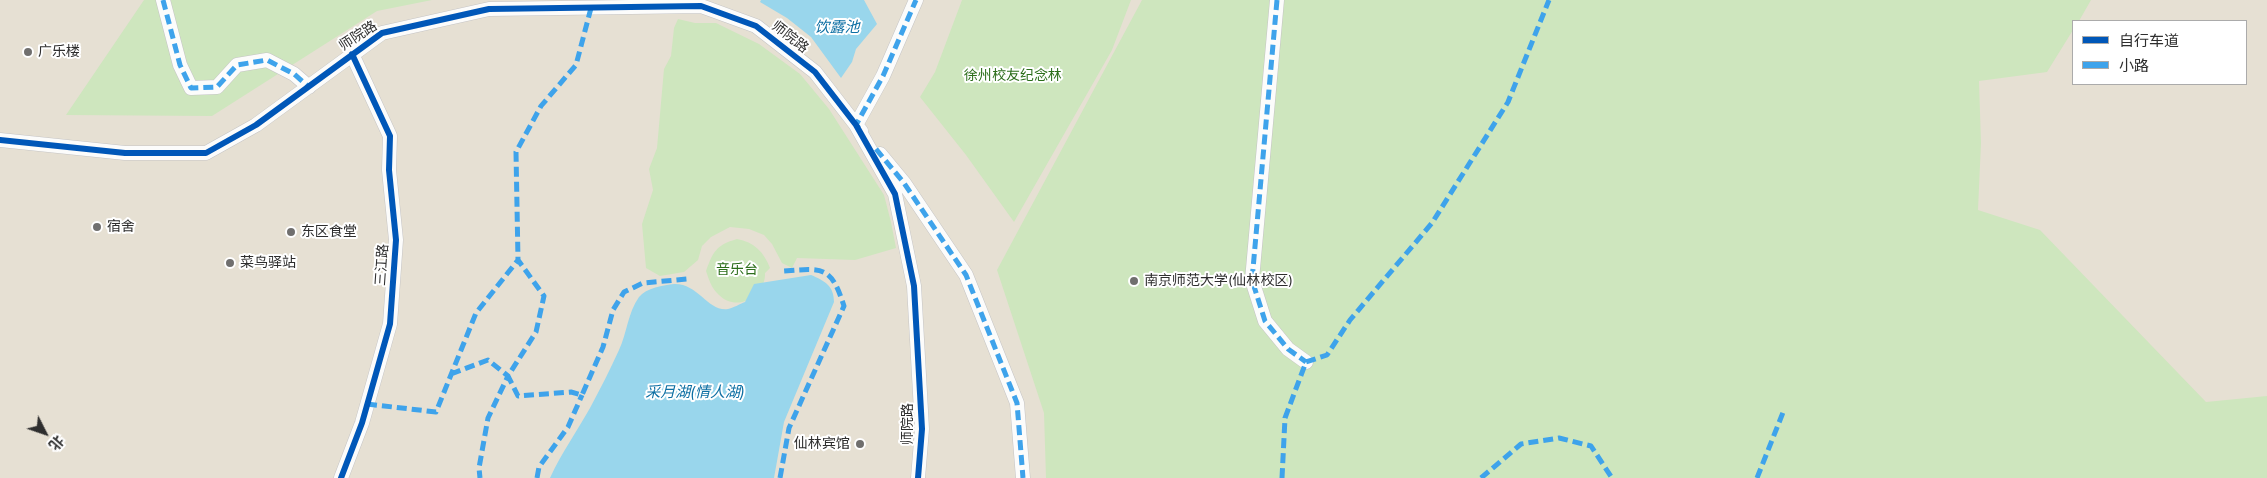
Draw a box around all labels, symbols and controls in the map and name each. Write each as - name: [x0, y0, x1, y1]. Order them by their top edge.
- street label: 师院路: [768, 17, 812, 57]
- street label: 师院路: [336, 18, 380, 54]
- water label: 饮露池: [815, 18, 859, 36]
- legend: [2072, 20, 2247, 85]
- text: 自行车道: [2119, 31, 2179, 50]
- place label: 广乐楼: [38, 44, 80, 60]
- marker: 广乐楼: [22, 46, 34, 58]
- text: 小路: [2119, 56, 2149, 75]
- park label: 徐州校友纪念林: [964, 68, 1062, 84]
- place label: 宿舍: [107, 219, 135, 235]
- marker: 宿舍: [91, 221, 103, 233]
- place label: 东区食堂: [301, 224, 357, 240]
- marker: 东区食堂: [285, 226, 297, 238]
- street label: 三江路: [372, 243, 392, 287]
- place label: 菜鸟驿站: [240, 255, 296, 271]
- marker: 菜鸟驿站: [224, 257, 236, 269]
- park label: 音乐台: [716, 262, 758, 278]
- place label: 南京师范大学(仙林校区): [1144, 273, 1293, 289]
- marker: 南京师范大学(仙林校区): [1128, 275, 1140, 287]
- water label: 采月湖(情人湖): [645, 383, 745, 401]
- street label: 师院路: [900, 403, 916, 445]
- north arrow: [20, 408, 70, 458]
- text: 北: [45, 432, 68, 454]
- place label: 仙林宾馆: [794, 436, 850, 452]
- marker: 仙林宾馆: [854, 438, 866, 450]

